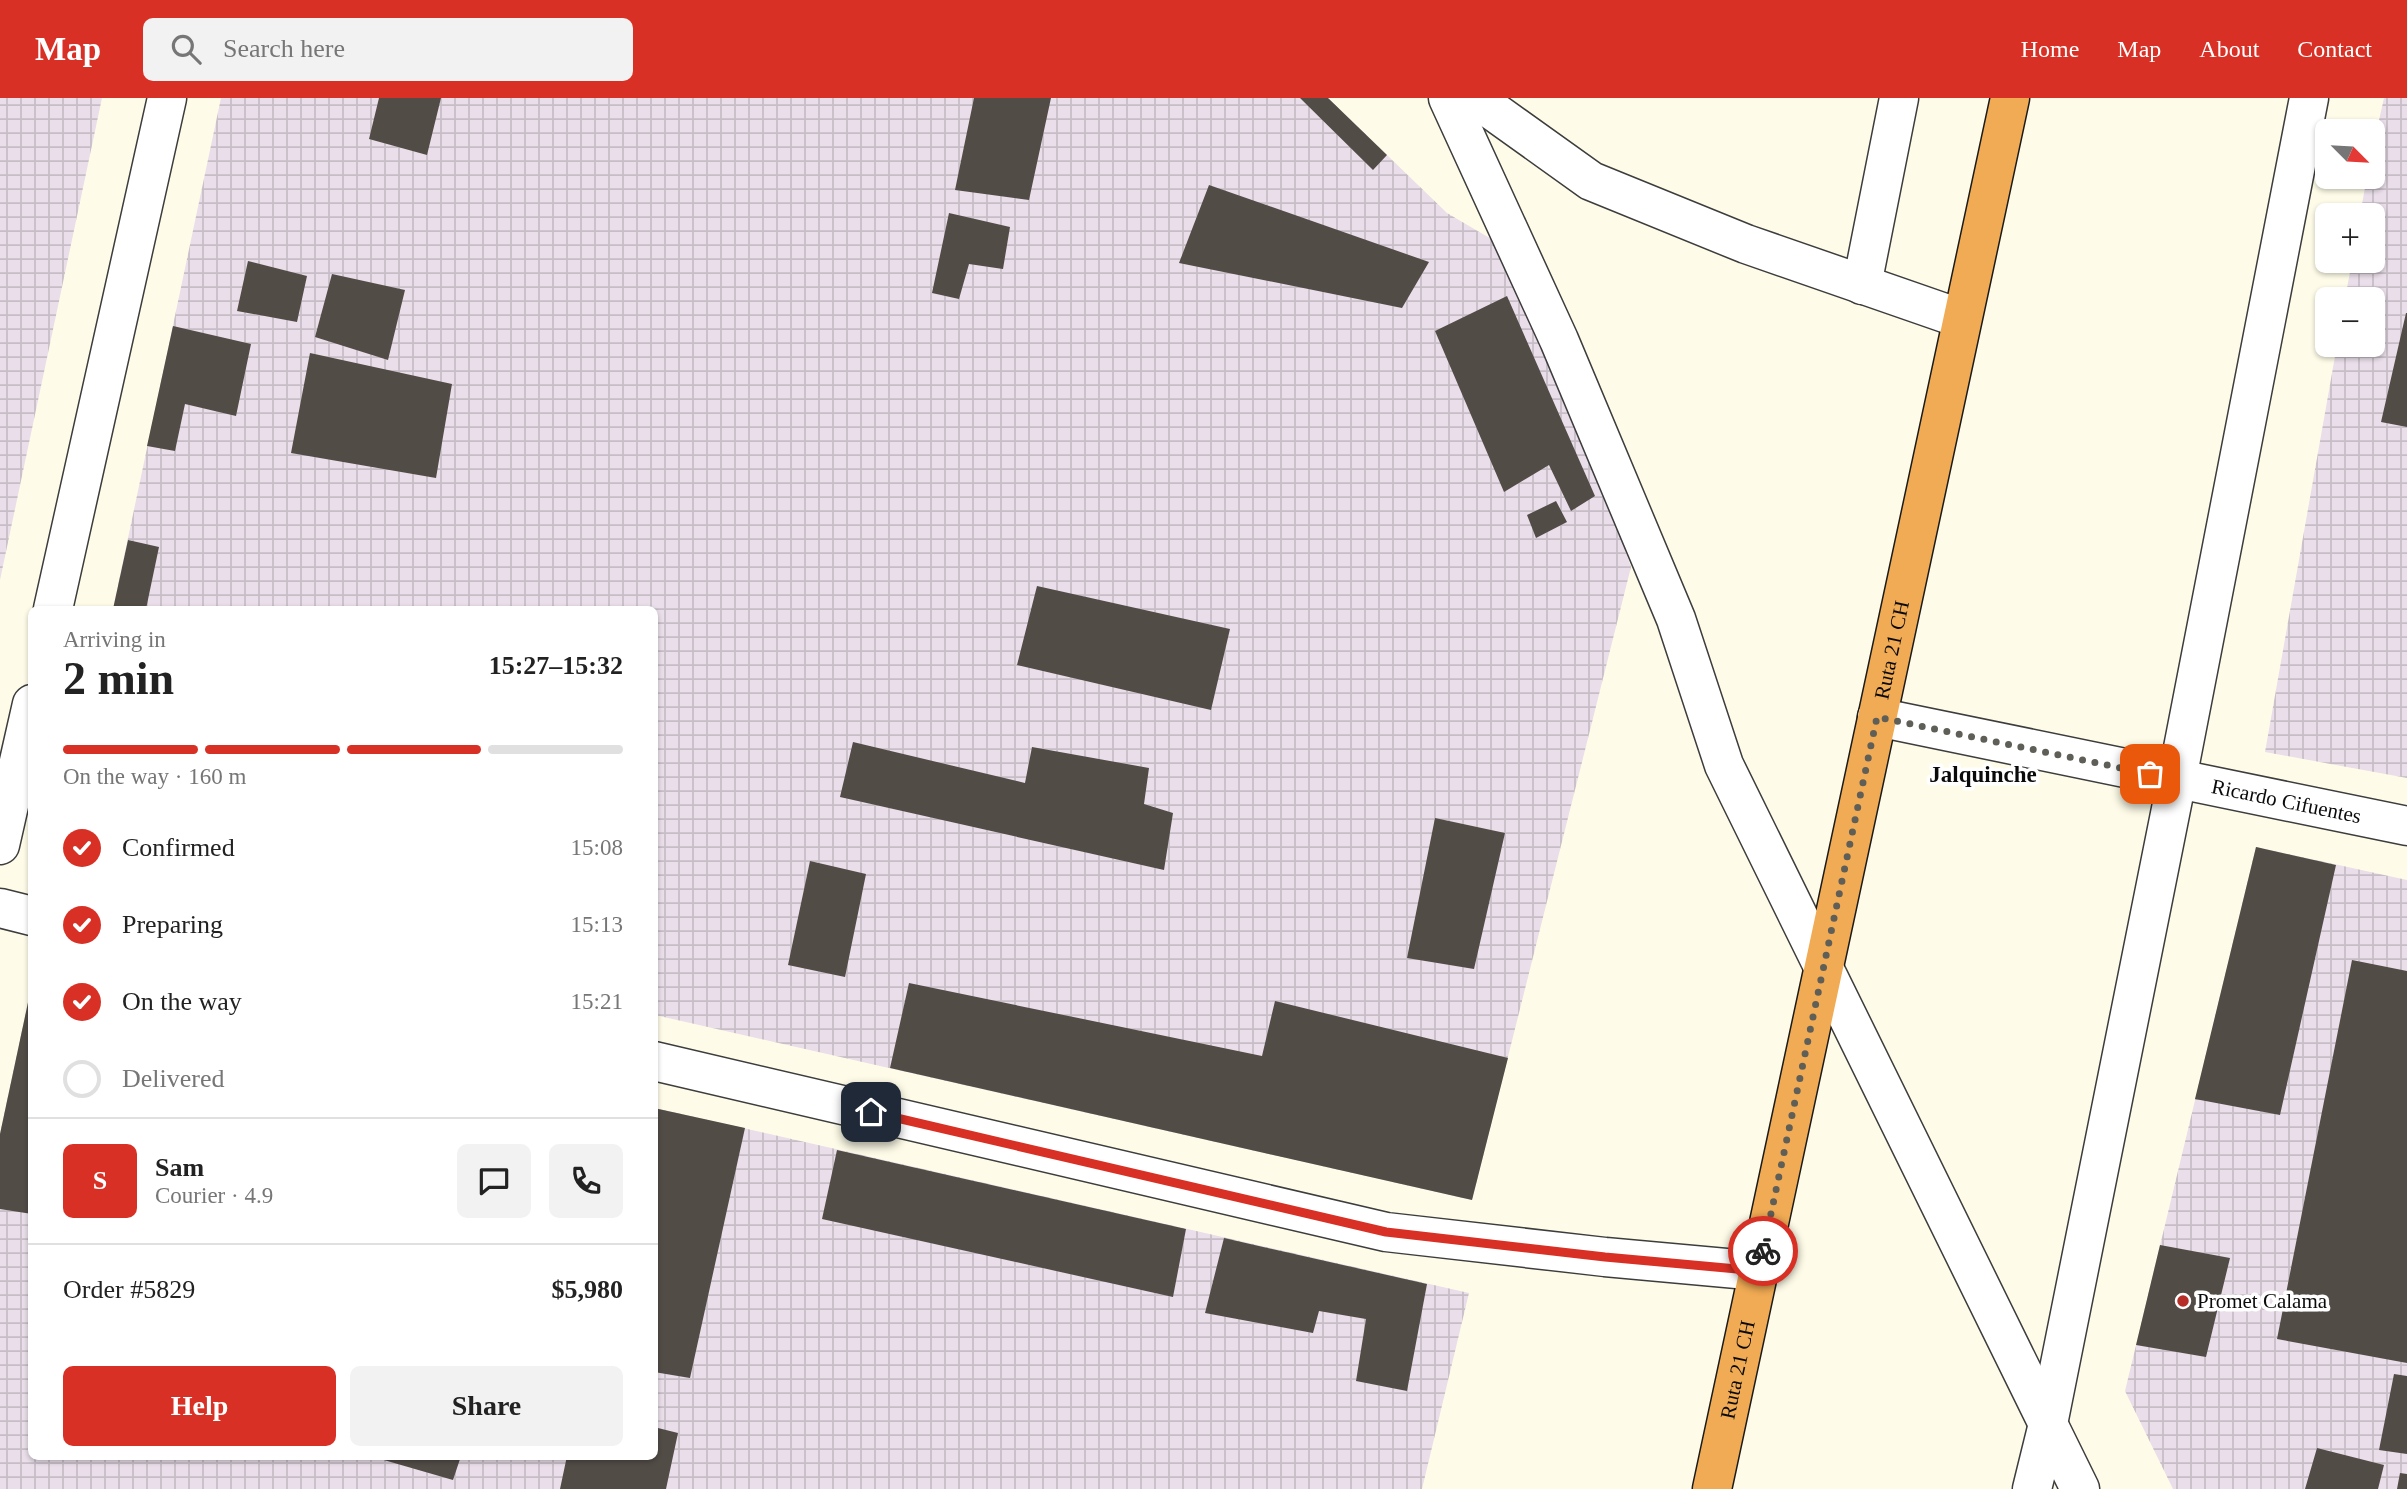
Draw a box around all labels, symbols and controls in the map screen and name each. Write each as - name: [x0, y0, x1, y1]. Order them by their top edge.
- search box: [143, 18, 633, 81]
- icon: search: [167, 30, 205, 68]
- text: Map: [35, 31, 101, 67]
- text: Search here: [223, 34, 345, 63]
- text: Home: [2021, 36, 2079, 62]
- text: Map: [2117, 36, 2161, 62]
- text: About: [2199, 36, 2259, 62]
- text: Contact: [2297, 36, 2372, 62]
- north arrow: [2315, 119, 2385, 189]
- map controls: [2315, 119, 2385, 357]
- button: +: [2315, 203, 2385, 273]
- button: −: [2315, 287, 2385, 357]
- street label: Ruta 21 CH: [1869, 598, 1914, 702]
- text: Arriving in: [63, 627, 166, 652]
- text: 15:27–15:32: [489, 651, 623, 680]
- text: 2 min: [63, 653, 174, 704]
- pin: [2120, 744, 2180, 804]
- icon: bag: [2131, 755, 2169, 793]
- district label: Jalquinche: [1929, 762, 2037, 787]
- text: On the way · 160 m: [63, 764, 246, 789]
- street label: Ricardo Cifuentes: [2209, 774, 2363, 828]
- icon: check: [63, 829, 101, 867]
- text: Confirmed: [122, 833, 235, 862]
- text: 15:08: [571, 835, 623, 860]
- icon: check: [63, 906, 101, 944]
- text: Preparing: [122, 910, 223, 939]
- text: 15:13: [571, 912, 623, 937]
- icon: check: [63, 983, 101, 1021]
- text: On the way: [122, 987, 242, 1016]
- text: 15:21: [571, 989, 623, 1014]
- text: Delivered: [122, 1064, 225, 1093]
- pin: [841, 1082, 901, 1142]
- icon: home: [852, 1093, 890, 1131]
- button: chat: [457, 1144, 531, 1218]
- button: phone: [549, 1144, 623, 1218]
- text: Sam: [155, 1153, 204, 1182]
- text: S: [93, 1166, 107, 1195]
- text: Courier · 4.9: [155, 1183, 273, 1208]
- courier: [1728, 1216, 1798, 1286]
- icon: bike: [1744, 1232, 1782, 1270]
- text: Order #5829: [63, 1275, 195, 1304]
- text: $5,980: [552, 1275, 623, 1304]
- place label: Promet Calama: [2197, 1289, 2328, 1313]
- marker: Promet Calama: [2175, 1293, 2191, 1309]
- street label: Ruta 21 CH: [1715, 1318, 1760, 1421]
- button: Help: [63, 1366, 336, 1446]
- button: Share: [350, 1366, 623, 1446]

